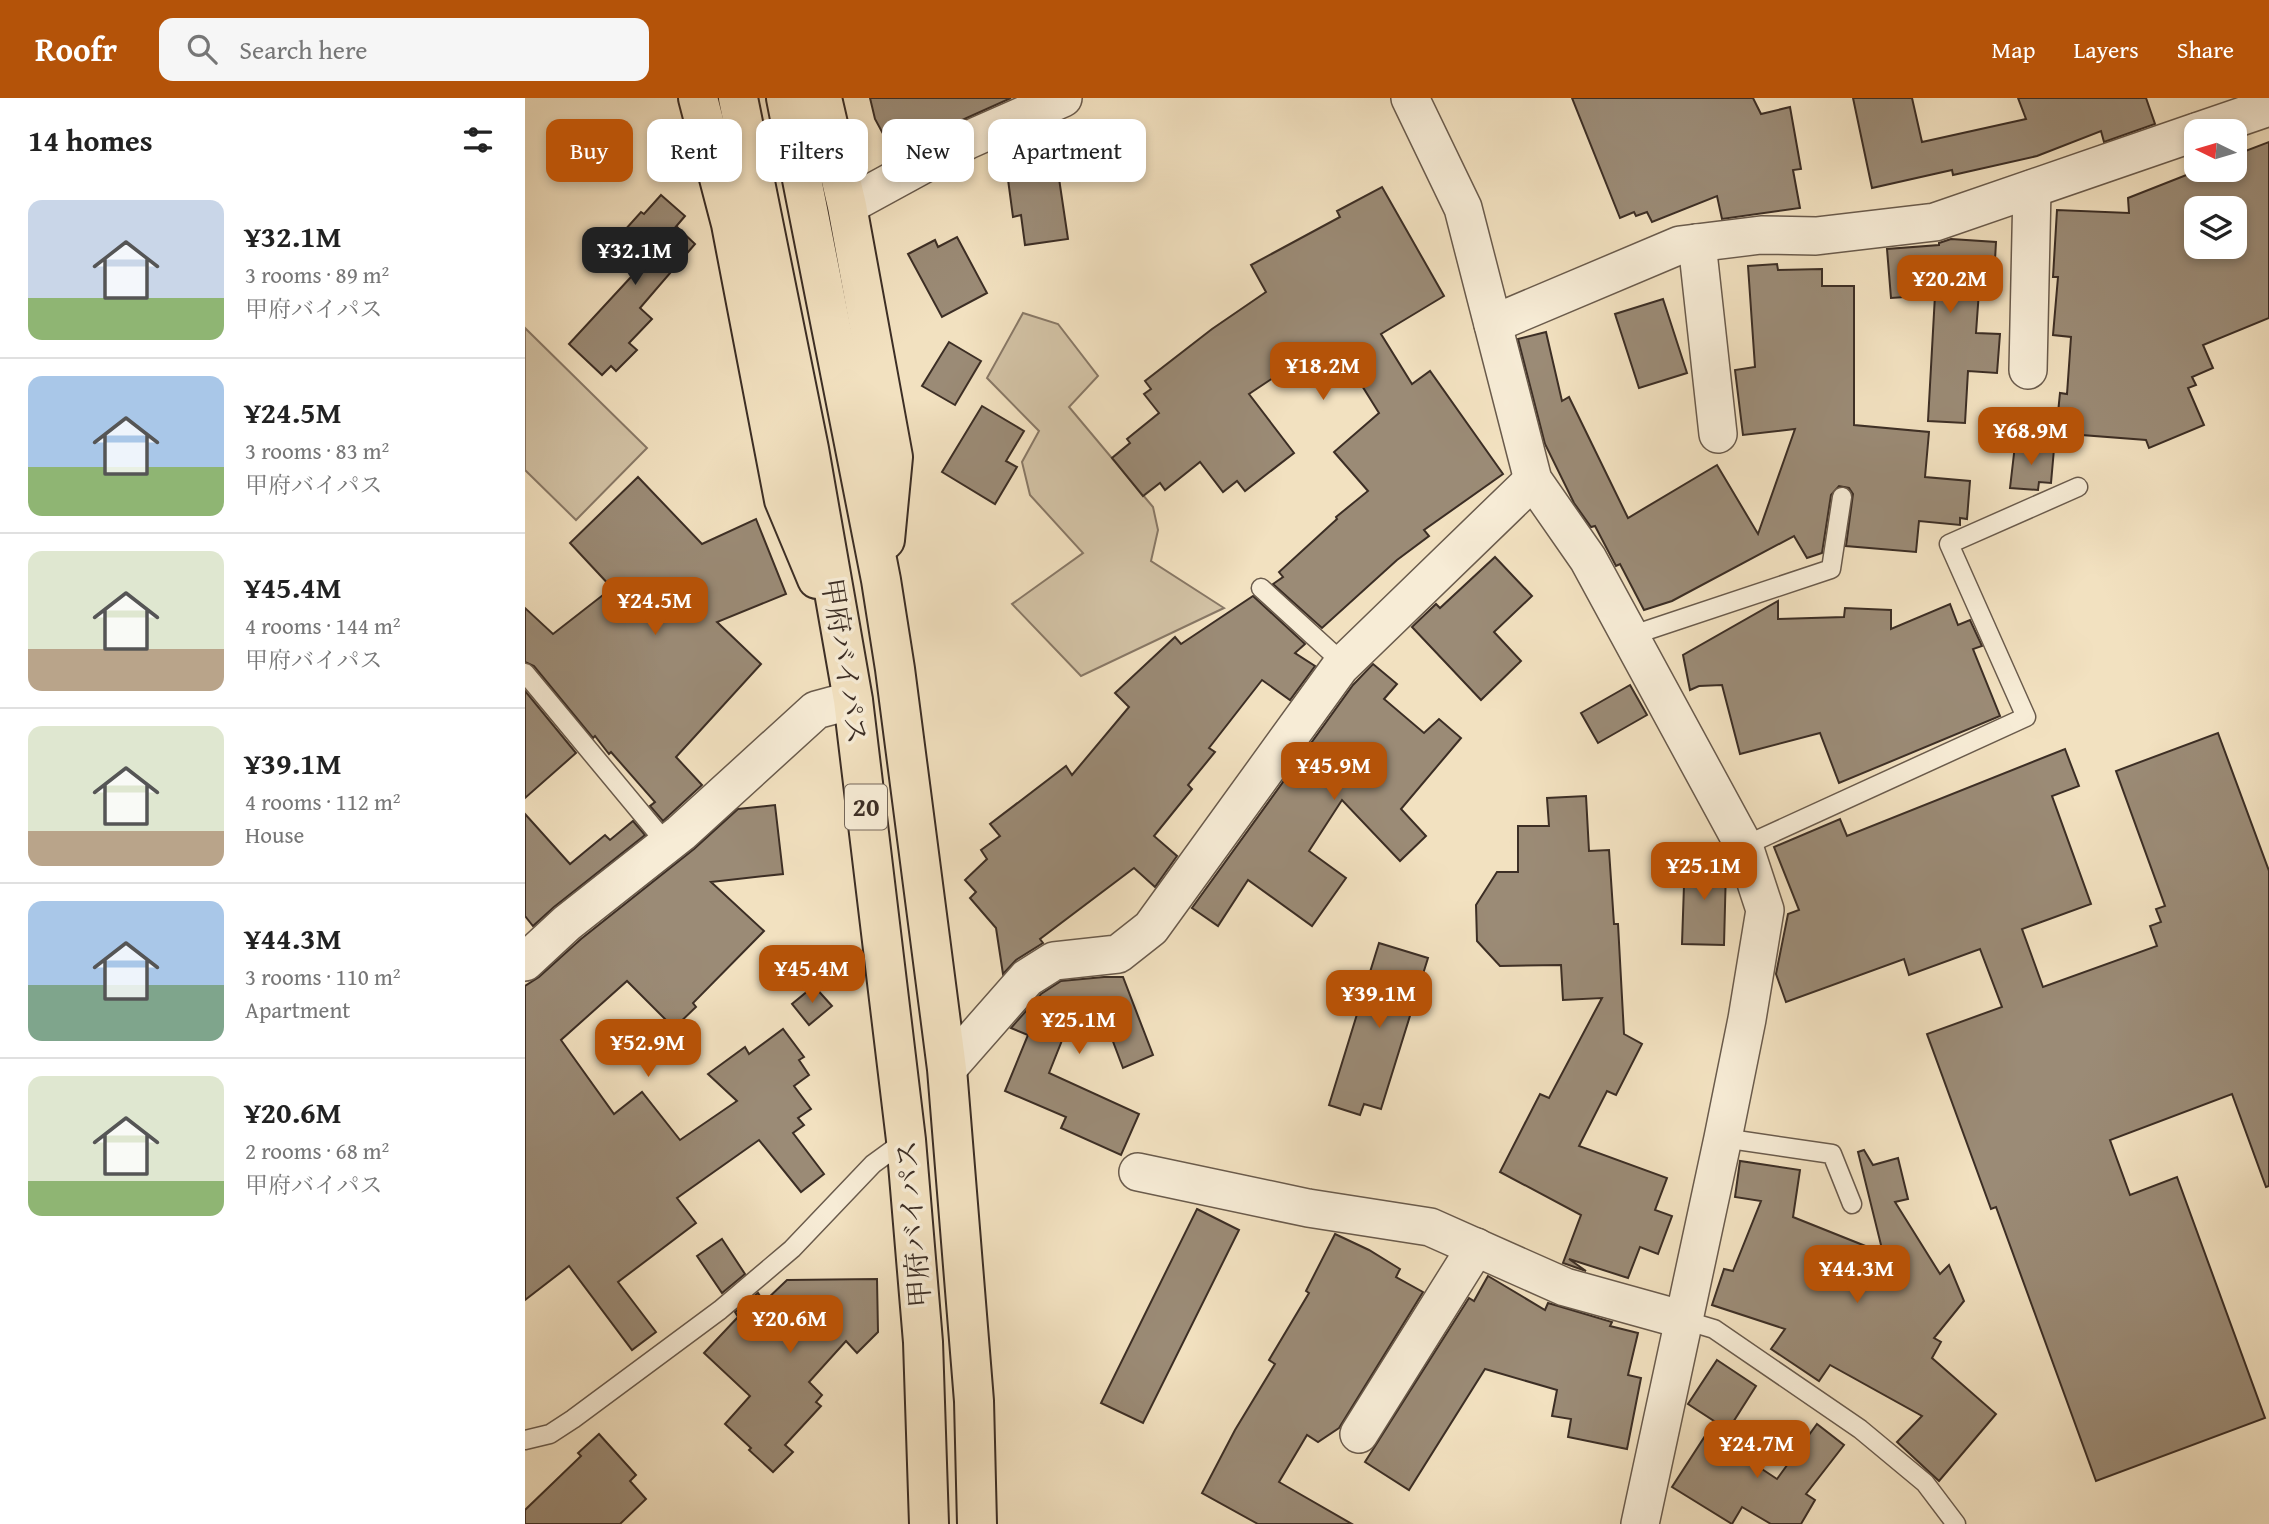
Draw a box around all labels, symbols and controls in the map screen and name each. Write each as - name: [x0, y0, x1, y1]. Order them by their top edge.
- search box: [159, 18, 649, 81]
- text: Roofr: [35, 25, 117, 73]
- icon: search: [183, 30, 221, 68]
- text: Search here: [239, 30, 368, 69]
- text: Map: [1992, 32, 2035, 67]
- text: Layers: [2073, 32, 2139, 67]
- text: Share: [2177, 32, 2234, 67]
- text: 14 homes: [28, 118, 153, 162]
- chip: Buy: [546, 119, 633, 182]
- chip: Rent: [647, 119, 742, 182]
- chip: Filters: [756, 119, 868, 182]
- chip: New: [882, 119, 974, 182]
- chip: Apartment: [988, 119, 1146, 182]
- north arrow: [2184, 119, 2247, 182]
- map controls: [2184, 119, 2247, 259]
- icon: filters: [459, 121, 497, 159]
- button: layers: [2184, 196, 2247, 259]
- text: ¥32.1M: [245, 214, 341, 258]
- icon: home: [84, 228, 168, 312]
- pin: ¥32.1M: [578, 228, 692, 287]
- text: ¥32.1M: [598, 233, 672, 266]
- pin: ¥20.2M: [1893, 256, 2007, 315]
- text: 3 rooms · 89 m²: [245, 258, 389, 291]
- text: ¥20.2M: [1913, 261, 1987, 294]
- text: 甲府バイパス: [245, 292, 383, 325]
- pin: ¥18.2M: [1266, 342, 1380, 402]
- text: ¥18.2M: [1286, 348, 1360, 381]
- text: ¥24.5M: [245, 390, 341, 434]
- icon: home: [84, 404, 168, 488]
- pin: ¥68.9M: [1974, 408, 2088, 467]
- text: ¥68.9M: [1994, 413, 2068, 446]
- text: 3 rooms · 83 m²: [245, 434, 389, 467]
- text: 甲府バイパス: [245, 468, 383, 501]
- text: ¥45.4M: [245, 565, 341, 609]
- street label: 甲府バイパス: [812, 575, 879, 747]
- pin: ¥24.5M: [598, 578, 712, 637]
- icon: home: [84, 579, 168, 663]
- text: ¥24.5M: [618, 583, 692, 616]
- text: 4 rooms · 144 m²: [245, 609, 400, 642]
- text: 甲府バイパス: [245, 643, 383, 676]
- text: ¥39.1M: [245, 741, 341, 785]
- pin: ¥45.9M: [1277, 742, 1391, 802]
- text: ¥45.9M: [1297, 748, 1371, 781]
- icon: home: [84, 754, 168, 838]
- text: 4 rooms · 112 m²: [245, 785, 400, 818]
- road number: 20: [845, 785, 887, 830]
- text: House: [245, 818, 304, 851]
- pin: ¥25.1M: [1647, 842, 1761, 902]
- text: ¥25.1M: [1667, 848, 1741, 881]
- text: ¥44.3M: [245, 916, 341, 960]
- icon: home: [84, 929, 168, 1013]
- pin: ¥45.4M: [755, 946, 869, 1005]
- text: ¥45.4M: [775, 951, 849, 984]
- text: 3 rooms · 110 m²: [245, 960, 400, 993]
- pin: ¥39.1M: [1322, 970, 1436, 1030]
- text: ¥39.1M: [1342, 976, 1416, 1009]
- text: Apartment: [245, 993, 350, 1026]
- pin: ¥25.1M: [1022, 996, 1136, 1056]
- text: ¥25.1M: [1042, 1002, 1116, 1035]
- pin: ¥52.9M: [591, 1020, 705, 1079]
- text: ¥52.9M: [611, 1025, 685, 1058]
- text: ¥20.6M: [245, 1090, 341, 1134]
- icon: home: [84, 1104, 168, 1188]
- text: 2 rooms · 68 m²: [245, 1134, 389, 1167]
- street label: 甲府バイパス: [885, 1139, 940, 1309]
- text: 甲府バイパス: [245, 1168, 383, 1201]
- pin: ¥44.3M: [1800, 1246, 1914, 1305]
- text: ¥44.3M: [1820, 1251, 1894, 1284]
- pin: ¥20.6M: [733, 1296, 847, 1355]
- text: ¥20.6M: [753, 1301, 827, 1334]
- pin: ¥24.7M: [1700, 1420, 1814, 1480]
- text: ¥24.7M: [1720, 1426, 1794, 1459]

